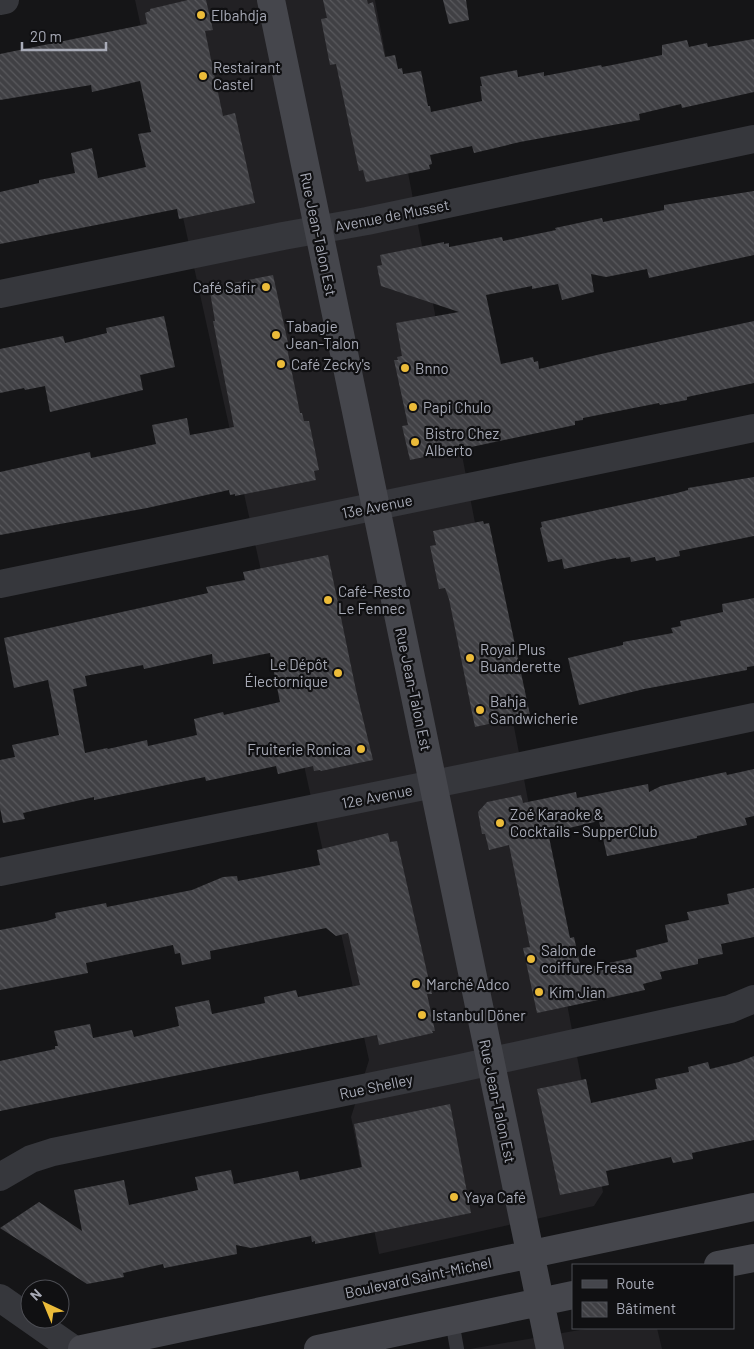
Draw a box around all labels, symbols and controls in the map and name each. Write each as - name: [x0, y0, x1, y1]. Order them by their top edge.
- place label: Elbahdja: [211, 6, 267, 24]
- marker: Elbahdja: [195, 9, 207, 21]
- scale bar: [22, 20, 106, 52]
- text: 20 m: [30, 27, 62, 45]
- place label: Restairant Castel: [213, 58, 281, 93]
- marker: Restairant Castel: [197, 70, 209, 82]
- street label: Rue Jean-Talon Est: [297, 171, 341, 297]
- street label: Avenue de Musset: [333, 195, 451, 235]
- place label: Café Safir: [193, 278, 257, 296]
- marker: Café Safir: [260, 281, 272, 293]
- place label: Tabagie Jean-Talon: [286, 317, 359, 352]
- marker: Tabagie Jean-Talon: [270, 329, 282, 341]
- place label: Café Zecky's: [291, 355, 371, 373]
- marker: Café Zecky's: [275, 358, 287, 370]
- place label: Bnno: [415, 359, 449, 377]
- marker: Bnno: [399, 362, 411, 374]
- place label: Papi Chulo: [423, 398, 491, 416]
- marker: Papi Chulo: [407, 401, 419, 413]
- place label: Bistro Chez Alberto: [425, 424, 500, 459]
- marker: Bistro Chez Alberto: [409, 436, 421, 448]
- street label: 13e Avenue: [340, 490, 414, 522]
- place label: Café-Resto Le Fennec: [338, 582, 411, 617]
- marker: Café-Resto Le Fennec: [322, 594, 334, 606]
- street label: Rue Jean-Talon Est: [392, 626, 436, 752]
- place label: Royal Plus Buanderette: [480, 640, 561, 675]
- marker: Royal Plus Buanderette: [464, 652, 476, 664]
- place label: Le Dépôt Électornique: [245, 655, 328, 690]
- marker: Le Dépôt Électornique: [332, 667, 344, 679]
- place label: Bahja Sandwicherie: [490, 692, 578, 727]
- marker: Bahja Sandwicherie: [474, 704, 486, 716]
- place label: Fruiterie Ronica: [247, 740, 351, 758]
- marker: Fruiterie Ronica: [355, 743, 367, 755]
- street label: 12e Avenue: [340, 780, 414, 812]
- place label: Zoé Karaoke & Cocktails - SupperClub: [510, 805, 658, 840]
- marker: Zoé Karaoke & Cocktails - SupperClub: [494, 817, 506, 829]
- place label: Salon de coiffure Fresa: [541, 941, 632, 976]
- marker: Salon de coiffure Fresa: [525, 953, 537, 965]
- place label: Marché Adco: [426, 975, 510, 993]
- marker: Marché Adco: [410, 978, 422, 990]
- place label: Kim Jian: [549, 983, 606, 1001]
- marker: Kim Jian: [533, 986, 545, 998]
- place label: Istanbul Döner: [432, 1006, 526, 1024]
- marker: Istanbul Döner: [416, 1009, 428, 1021]
- street label: Rue Jean-Talon Est: [476, 1038, 520, 1164]
- street label: Rue Shelley: [338, 1069, 414, 1103]
- place label: Yaya Café: [464, 1188, 526, 1206]
- marker: Yaya Café: [448, 1191, 460, 1203]
- street label: Boulevard Saint-Michel: [343, 1253, 493, 1301]
- legend: [572, 1264, 734, 1329]
- text: Route: [616, 1274, 655, 1292]
- north arrow: [20, 1279, 70, 1329]
- text: N: [26, 1285, 45, 1304]
- text: Bâtiment: [616, 1299, 676, 1317]

